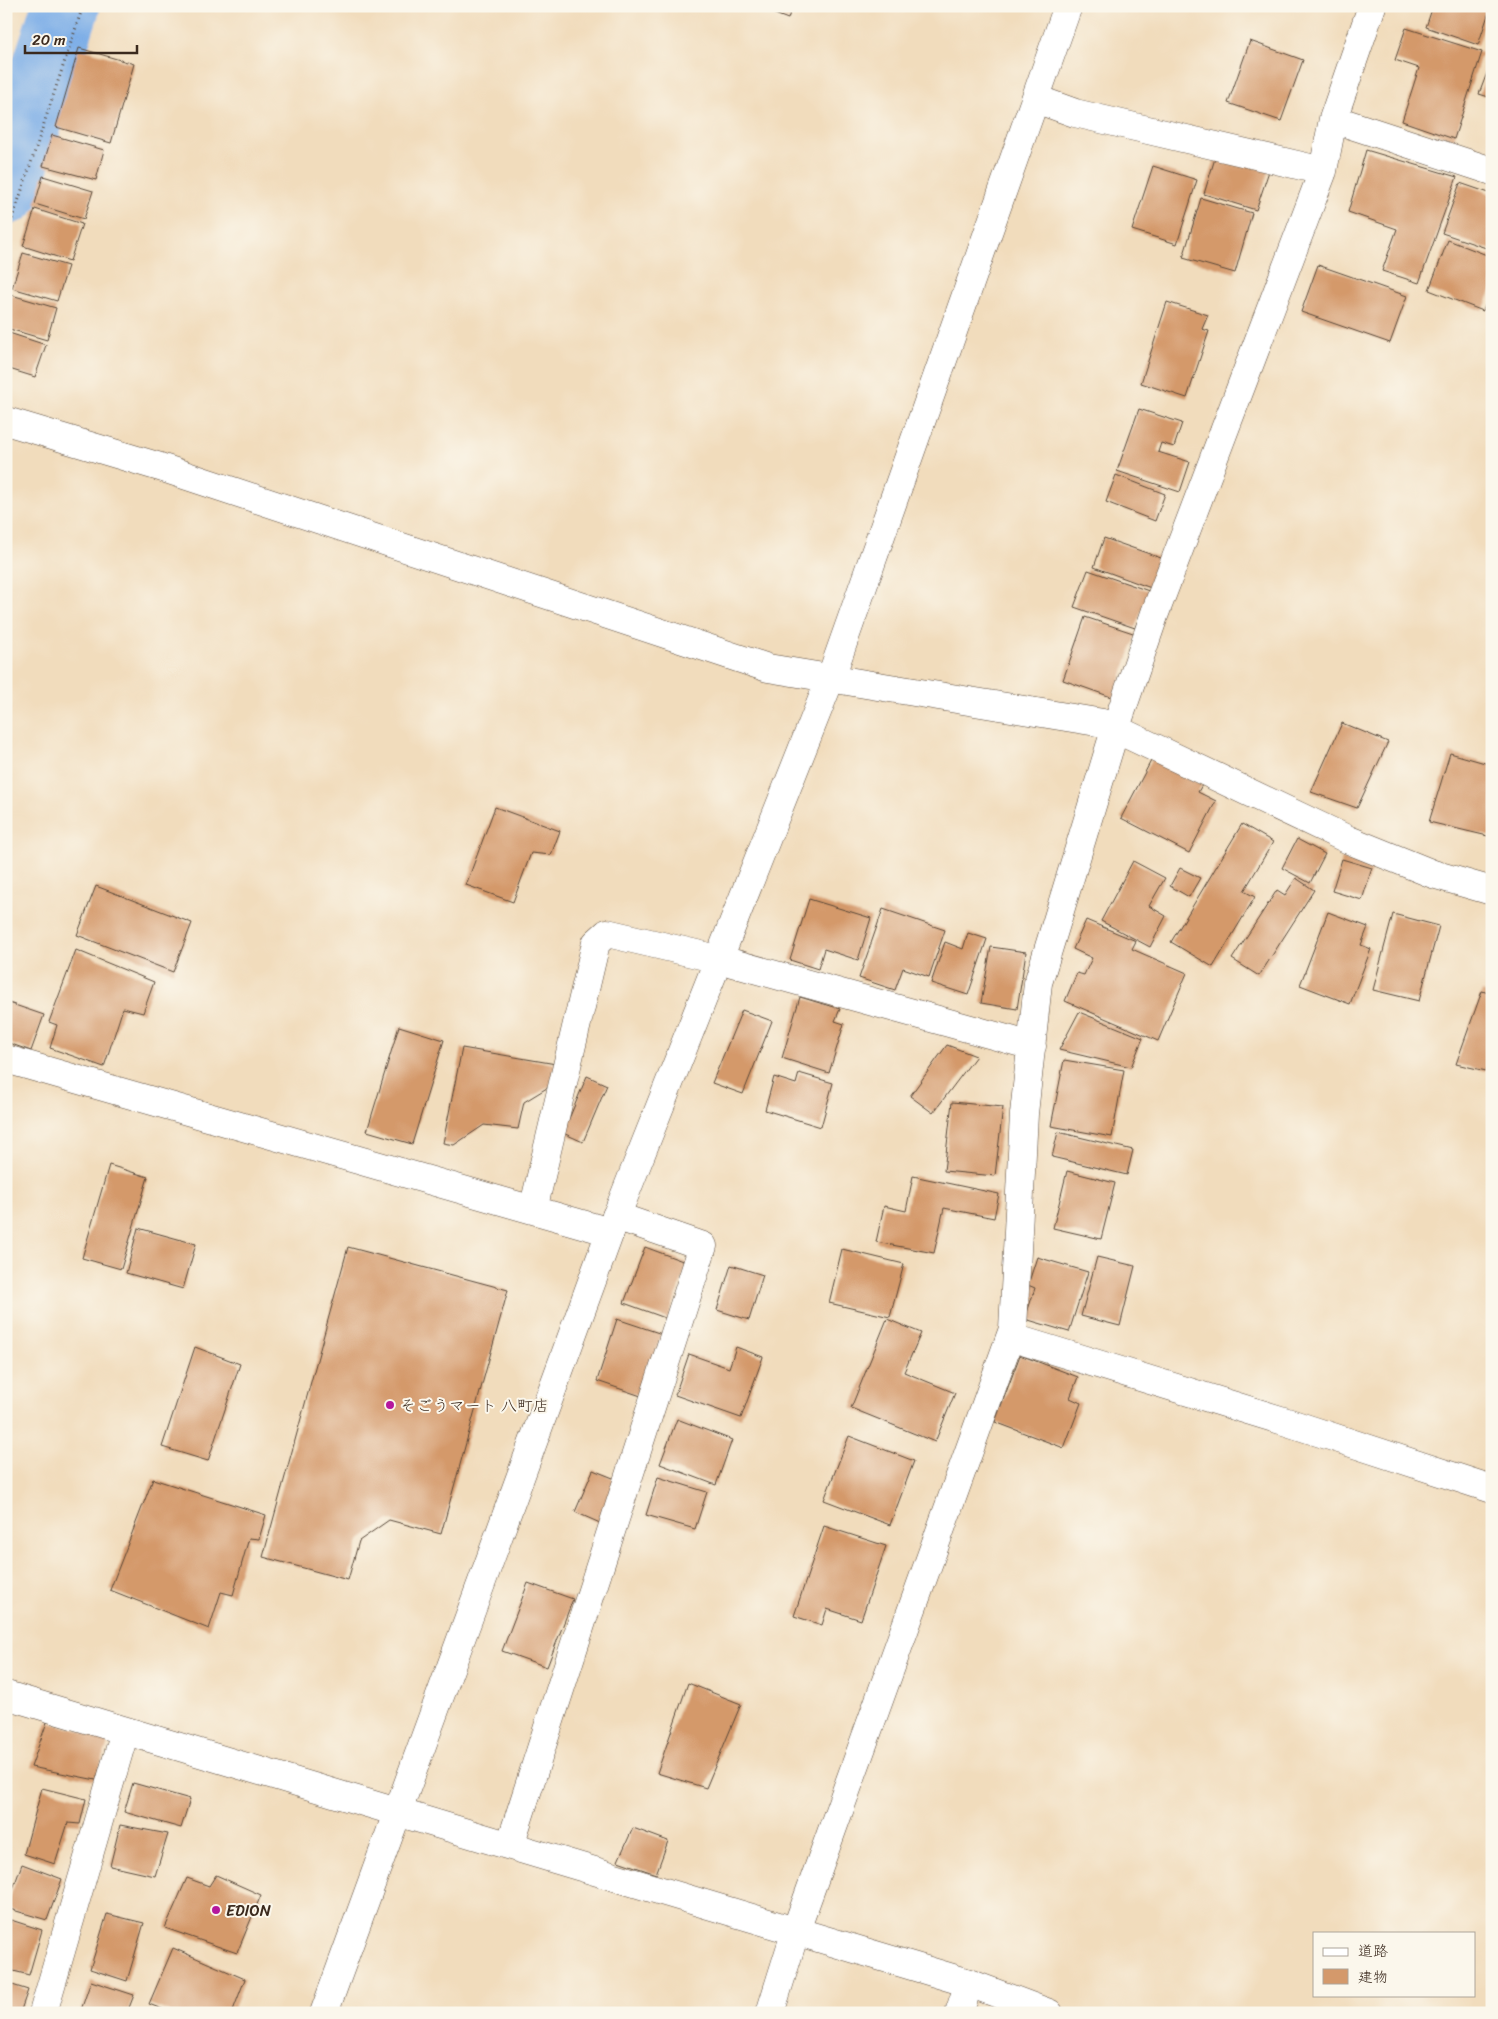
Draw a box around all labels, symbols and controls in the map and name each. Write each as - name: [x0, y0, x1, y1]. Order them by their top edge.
- scale bar: [25, 22, 138, 54]
- text: 20 m: [32, 27, 66, 53]
- place label: そごうマート 八町店: [400, 1391, 549, 1420]
- marker: そごうマート 八町店: [384, 1399, 396, 1411]
- place label: EDION: [226, 1896, 272, 1925]
- marker: EDION: [210, 1904, 222, 1916]
- legend: [1313, 1932, 1476, 1996]
- text: 道路: [1358, 1938, 1388, 1964]
- text: 建物: [1358, 1964, 1388, 1990]

